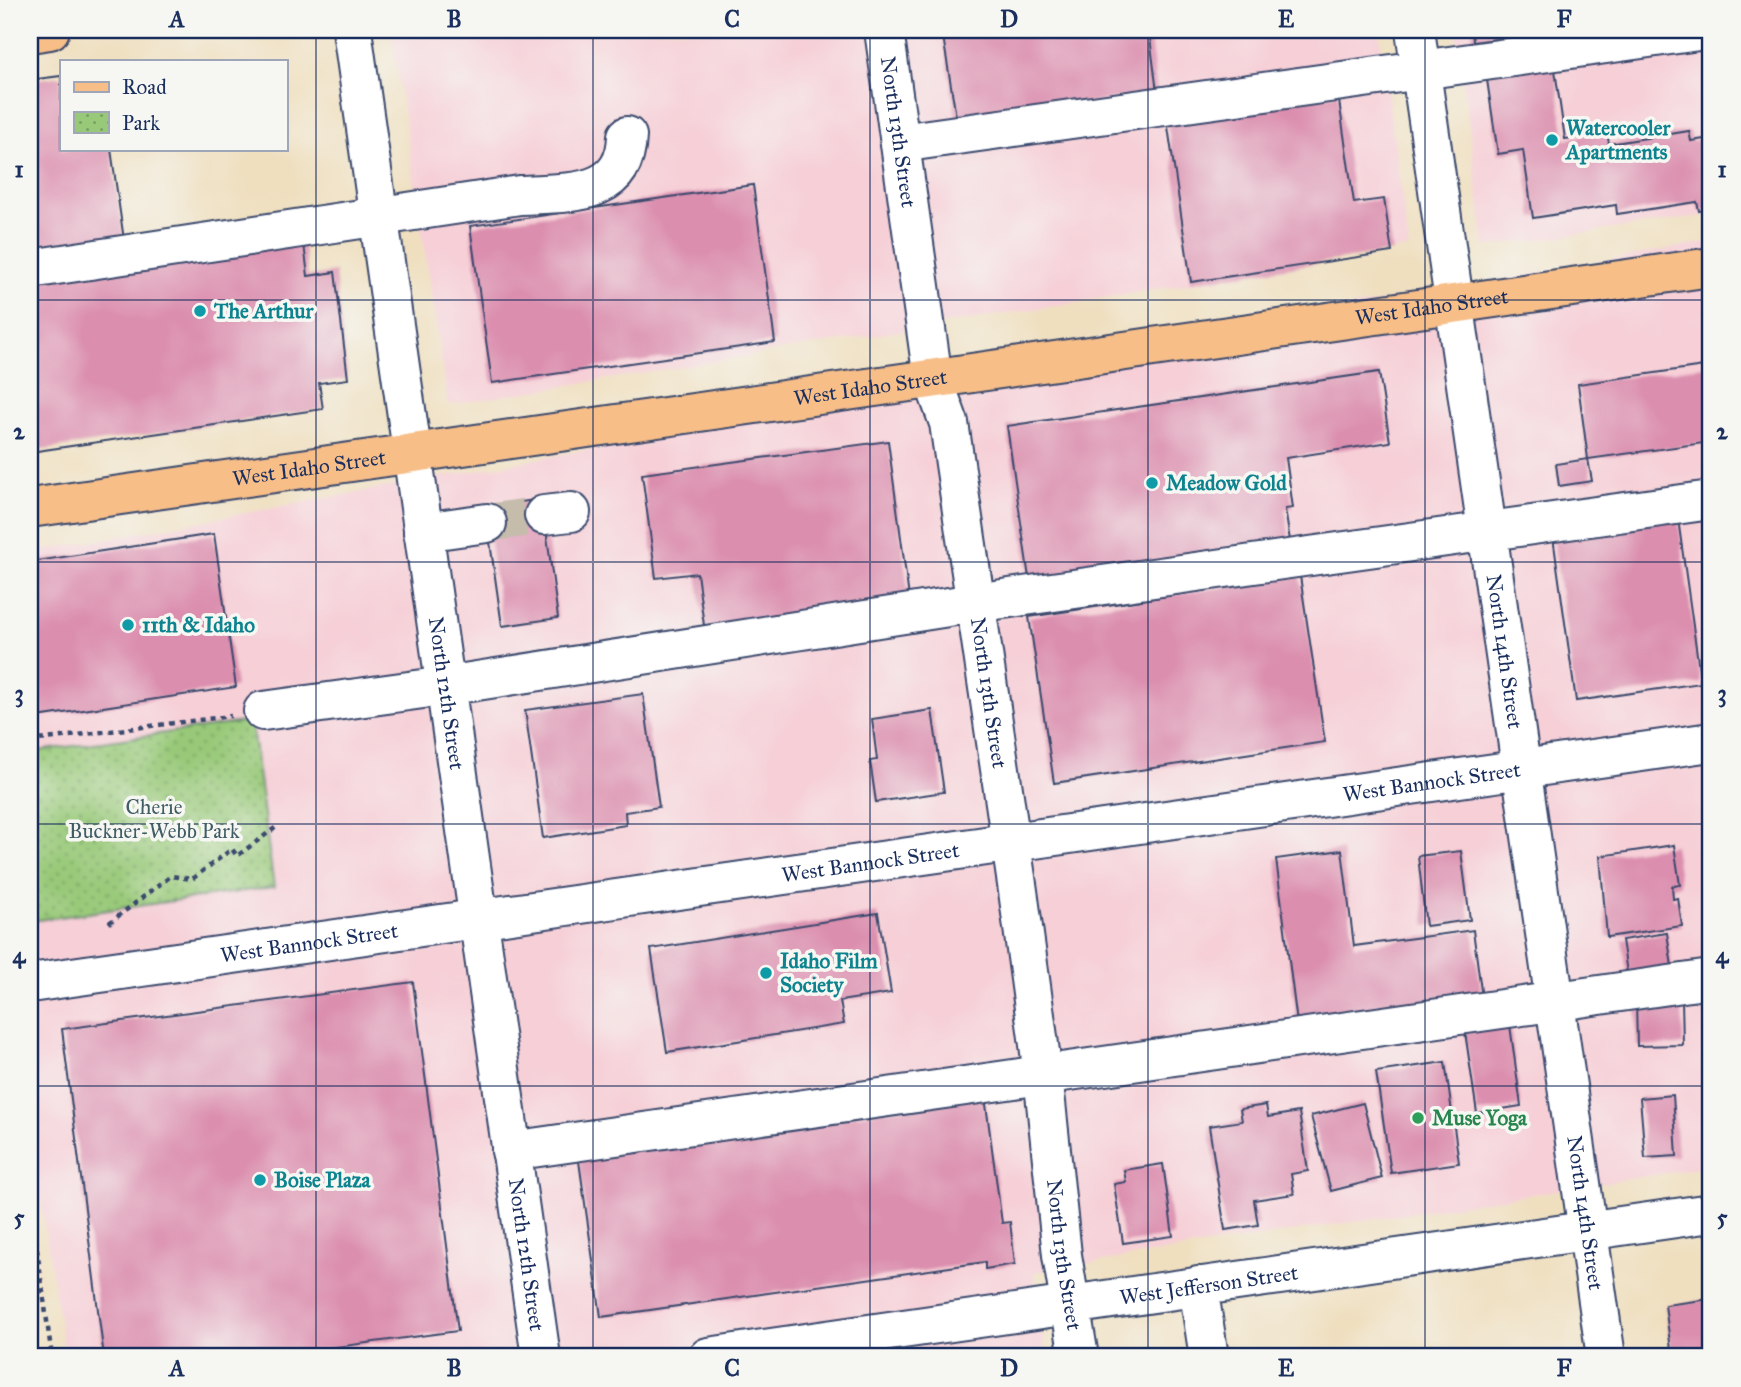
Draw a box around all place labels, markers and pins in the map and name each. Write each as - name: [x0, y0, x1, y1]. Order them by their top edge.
- place label: Watercooler Apartments: [1564, 115, 1671, 165]
- marker: Watercooler Apartments: [1544, 132, 1560, 148]
- place label: The Arthur: [213, 298, 314, 324]
- marker: The Arthur: [192, 303, 208, 319]
- place label: Meadow Gold: [1166, 470, 1287, 496]
- marker: Meadow Gold: [1144, 475, 1160, 491]
- place label: 11th & Idaho: [142, 612, 255, 638]
- marker: 11th & Idaho: [120, 617, 136, 633]
- place label: Idaho Film Society: [780, 948, 878, 998]
- marker: Idaho Film Society: [758, 965, 774, 981]
- place label: Muse Yoga: [1432, 1105, 1528, 1131]
- marker: Muse Yoga: [1410, 1110, 1426, 1126]
- place label: Boise Plaza: [274, 1167, 372, 1193]
- marker: Boise Plaza: [252, 1172, 268, 1188]

